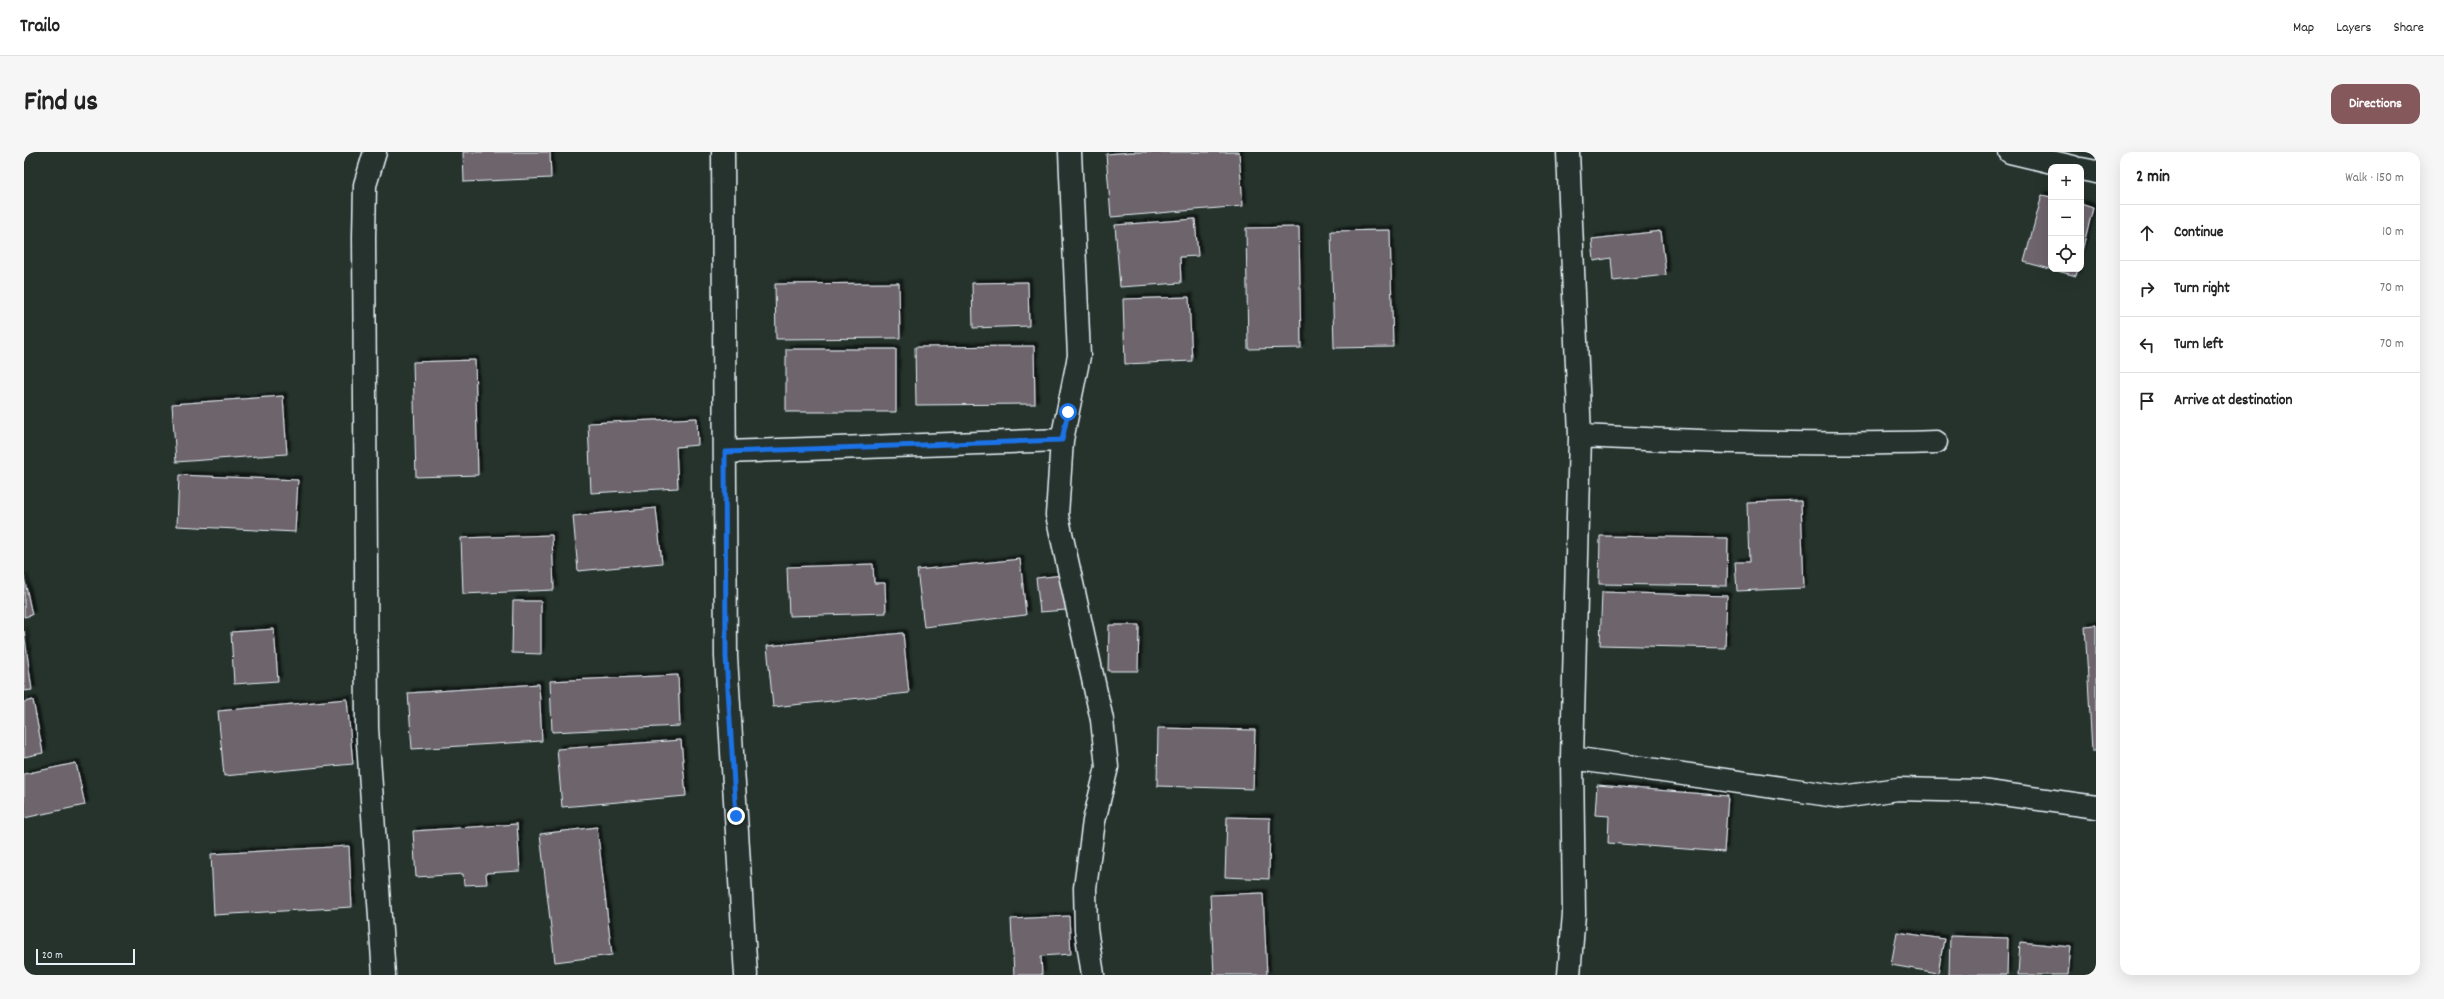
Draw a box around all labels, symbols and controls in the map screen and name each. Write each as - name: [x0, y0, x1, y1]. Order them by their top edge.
- text: Trailo: [20, 14, 60, 41]
- text: Map: [2293, 18, 2314, 38]
- text: Layers: [2336, 18, 2371, 38]
- text: Share: [2393, 18, 2424, 38]
- text: Find us: [24, 84, 98, 124]
- button: Directions: [2331, 84, 2420, 124]
- map controls: [2048, 164, 2084, 272]
- button: +: [2048, 164, 2084, 200]
- text: 2 min: [2136, 166, 2170, 190]
- text: Walk · 150 m: [2345, 169, 2404, 188]
- button: −: [2048, 200, 2084, 236]
- icon: ahead: [2136, 222, 2158, 244]
- text: Continue: [2174, 222, 2223, 244]
- text: 10 m: [2382, 223, 2404, 242]
- button: locate: [2048, 236, 2084, 272]
- icon: right: [2136, 278, 2158, 300]
- text: Turn right: [2174, 278, 2230, 300]
- text: 70 m: [2380, 279, 2404, 298]
- icon: left: [2136, 334, 2158, 356]
- text: Turn left: [2174, 334, 2223, 356]
- text: 70 m: [2380, 335, 2404, 354]
- icon: arrive: [2136, 390, 2158, 412]
- text: Arrive at destination: [2174, 390, 2292, 412]
- route start: [1059, 403, 1077, 421]
- route end: [727, 807, 745, 825]
- scale bar: [36, 947, 135, 966]
- text: 20 m: [42, 948, 63, 964]

